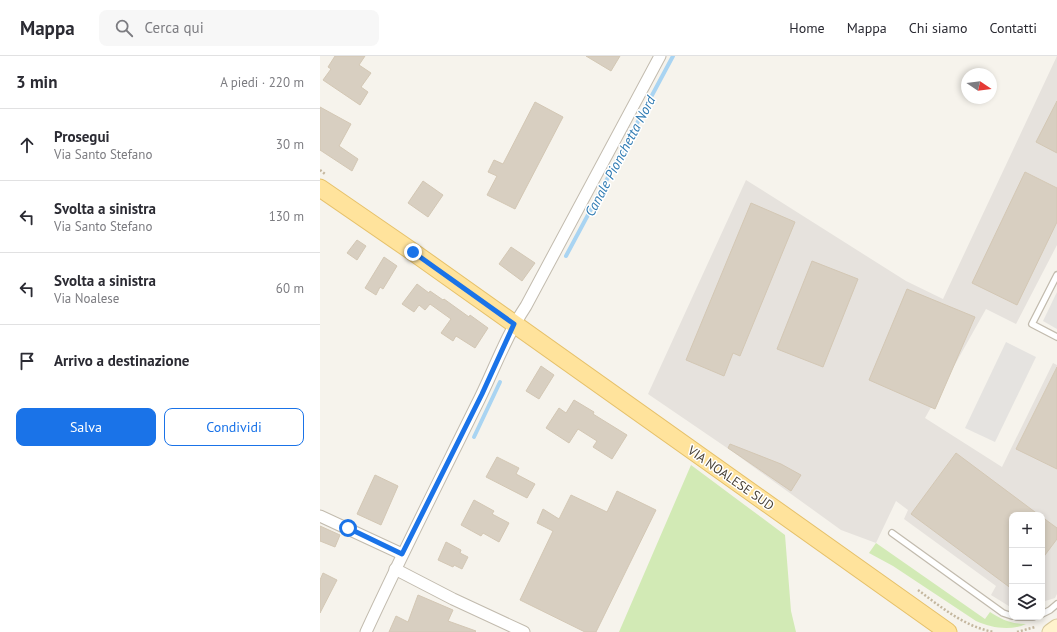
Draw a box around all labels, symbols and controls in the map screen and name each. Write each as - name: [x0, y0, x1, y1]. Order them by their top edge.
- search box: [99, 10, 379, 46]
- text: Mappa: [20, 16, 75, 40]
- icon: search: [113, 17, 135, 39]
- text: Cerca qui: [145, 18, 204, 37]
- text: Home: [789, 19, 825, 37]
- text: Mappa: [847, 19, 887, 37]
- text: Chi siamo: [909, 19, 967, 37]
- text: Contatti: [989, 19, 1037, 37]
- north arrow: [961, 68, 997, 104]
- text: 3 min: [16, 71, 57, 93]
- text: A piedi · 220 m: [220, 74, 304, 91]
- water label: Canale Pionchetta Nord: [581, 92, 660, 219]
- text: Prosegui: [54, 127, 110, 146]
- icon: ahead: [16, 134, 38, 156]
- text: 30 m: [276, 136, 304, 153]
- text: Via Santo Stefano: [54, 146, 152, 163]
- text: Svolta a sinistra: [54, 199, 156, 218]
- icon: left: [16, 206, 38, 228]
- text: 130 m: [269, 208, 304, 225]
- text: Via Santo Stefano: [54, 218, 152, 235]
- route end: [404, 243, 422, 261]
- text: Svolta a sinistra: [54, 271, 156, 290]
- icon: left: [16, 278, 38, 300]
- text: 60 m: [276, 280, 304, 297]
- text: Via Noalese: [54, 290, 119, 307]
- icon: arrive: [16, 350, 38, 372]
- text: Arrivo a destinazione: [54, 351, 189, 370]
- button: Salva: [16, 408, 156, 446]
- button: Condividi: [164, 408, 304, 446]
- street label: VIA NOALESE SUD: [684, 441, 777, 514]
- map controls: [1009, 512, 1045, 620]
- button: +: [1009, 512, 1045, 548]
- route start: [339, 519, 357, 537]
- button: −: [1009, 548, 1045, 584]
- button: layers: [1009, 584, 1045, 620]

